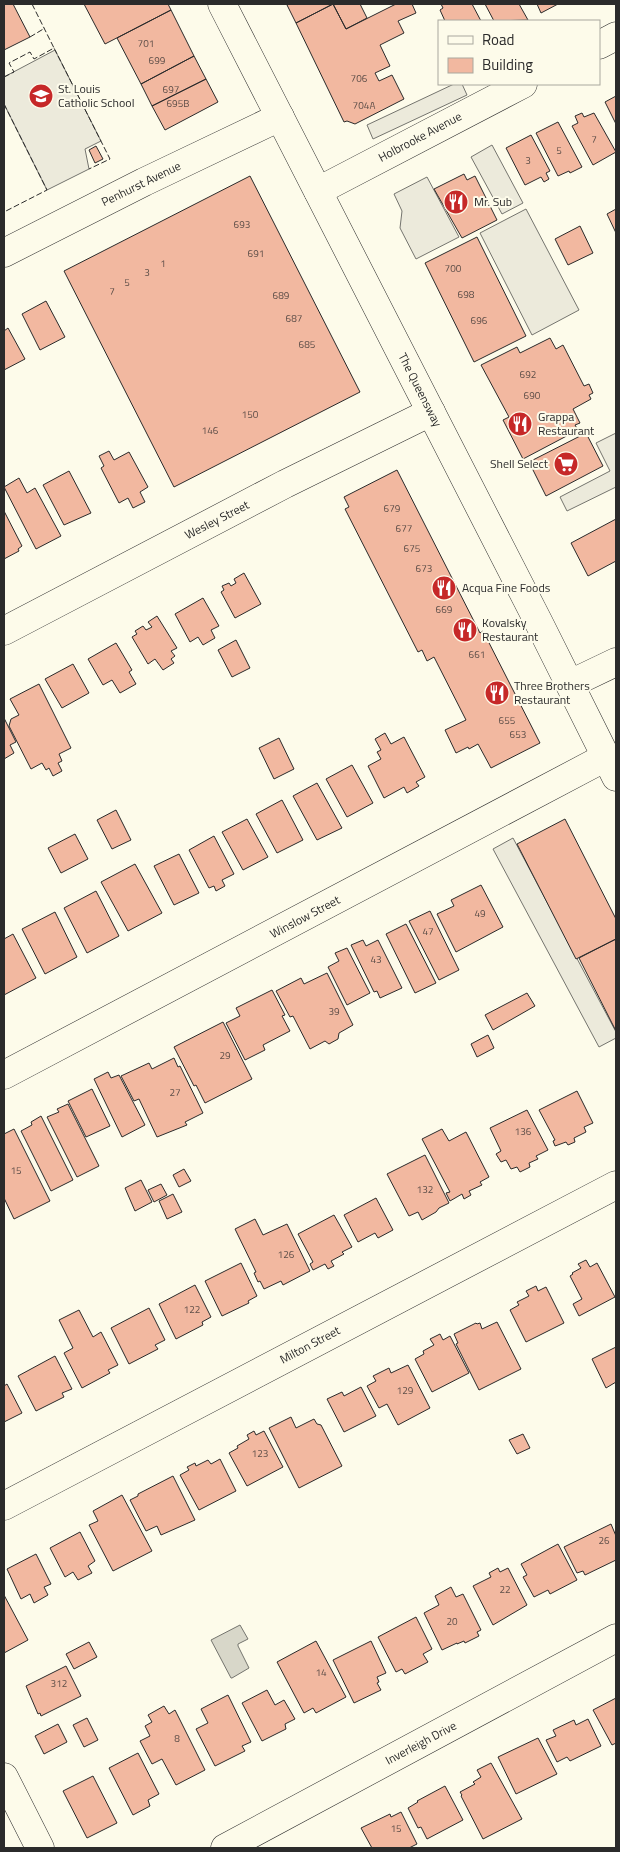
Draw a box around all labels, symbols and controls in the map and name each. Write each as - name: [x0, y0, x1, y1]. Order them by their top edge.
- legend: [438, 20, 600, 85]
- text: Road: [482, 28, 514, 51]
- house number: 701: [138, 36, 154, 51]
- house number: 699: [149, 53, 166, 68]
- text: Building: [482, 53, 533, 76]
- house number: 706: [351, 71, 368, 86]
- place label: St. Louis Catholic School: [58, 79, 134, 112]
- house number: 697: [163, 82, 179, 97]
- school or university icon: St. Louis Catholic School: [28, 83, 54, 109]
- house number: 695B: [167, 96, 189, 111]
- house number: 704A: [353, 98, 375, 113]
- street label: Holbrooke Avenue: [375, 107, 465, 167]
- house number: 7: [591, 132, 597, 147]
- house number: 5: [556, 143, 562, 158]
- house number: 3: [525, 153, 531, 168]
- street label: Penhurst Avenue: [98, 156, 184, 211]
- restaurant icon: Mr. Sub: [443, 189, 469, 215]
- place label: Mr. Sub: [474, 192, 512, 211]
- house number: 693: [234, 217, 250, 232]
- house number: 691: [248, 246, 264, 261]
- house number: 1: [160, 256, 166, 271]
- house number: 700: [445, 261, 462, 276]
- house number: 3: [144, 265, 150, 280]
- house number: 5: [124, 275, 130, 290]
- house number: 7: [109, 284, 115, 299]
- house number: 698: [458, 287, 475, 302]
- house number: 689: [273, 288, 290, 303]
- house number: 687: [286, 311, 302, 326]
- house number: 696: [471, 313, 488, 328]
- house number: 685: [299, 337, 316, 352]
- street label: The Queensway: [394, 350, 447, 430]
- house number: 692: [520, 367, 536, 382]
- house number: 690: [524, 388, 541, 403]
- house number: 150: [242, 407, 259, 422]
- place label: Grappa Restaurant: [538, 407, 595, 440]
- restaurant icon: Grappa Restaurant: [507, 411, 533, 437]
- house number: 146: [202, 423, 219, 438]
- supermarket icon: Shell Select: [553, 451, 579, 477]
- place label: Shell Select: [490, 454, 549, 473]
- street label: Wesley Street: [181, 495, 253, 544]
- house number: 679: [384, 501, 401, 516]
- house number: 677: [396, 521, 412, 536]
- house number: 675: [404, 541, 421, 556]
- house number: 673: [416, 561, 432, 576]
- restaurant icon: Acqua Fine Foods: [431, 575, 457, 601]
- place label: Acqua Fine Foods: [462, 578, 551, 597]
- house number: 669: [436, 602, 453, 617]
- place label: Kovalsky Restaurant: [482, 613, 539, 646]
- restaurant icon: Kovalsky Restaurant: [452, 617, 478, 643]
- house number: 661: [469, 647, 485, 662]
- place label: Three Brothers Restaurant: [514, 676, 590, 709]
- restaurant icon: Three Brothers Restaurant: [484, 680, 510, 706]
- house number: 655: [499, 713, 516, 728]
- house number: 653: [510, 727, 526, 742]
- street label: Winslow Street: [266, 890, 344, 943]
- house number: 49: [474, 906, 486, 921]
- house number: 47: [422, 924, 434, 939]
- house number: 43: [370, 952, 382, 967]
- house number: 39: [328, 1004, 340, 1019]
- house number: 29: [219, 1048, 231, 1063]
- house number: 27: [169, 1085, 181, 1100]
- house number: 136: [515, 1124, 532, 1139]
- house number: 15: [10, 1163, 22, 1178]
- house number: 132: [417, 1182, 433, 1197]
- house number: 126: [278, 1247, 295, 1262]
- house number: 122: [184, 1302, 200, 1317]
- street label: Milton Street: [276, 1320, 344, 1368]
- house number: 129: [397, 1383, 414, 1398]
- house number: 123: [252, 1446, 268, 1461]
- house number: 26: [598, 1533, 610, 1548]
- house number: 22: [499, 1582, 511, 1597]
- house number: 20: [446, 1614, 458, 1629]
- house number: 14: [315, 1665, 327, 1680]
- house number: 312: [51, 1676, 67, 1691]
- street label: Inverleigh Drive: [382, 1716, 460, 1769]
- house number: 8: [174, 1731, 180, 1746]
- house number: 15: [390, 1821, 402, 1836]

